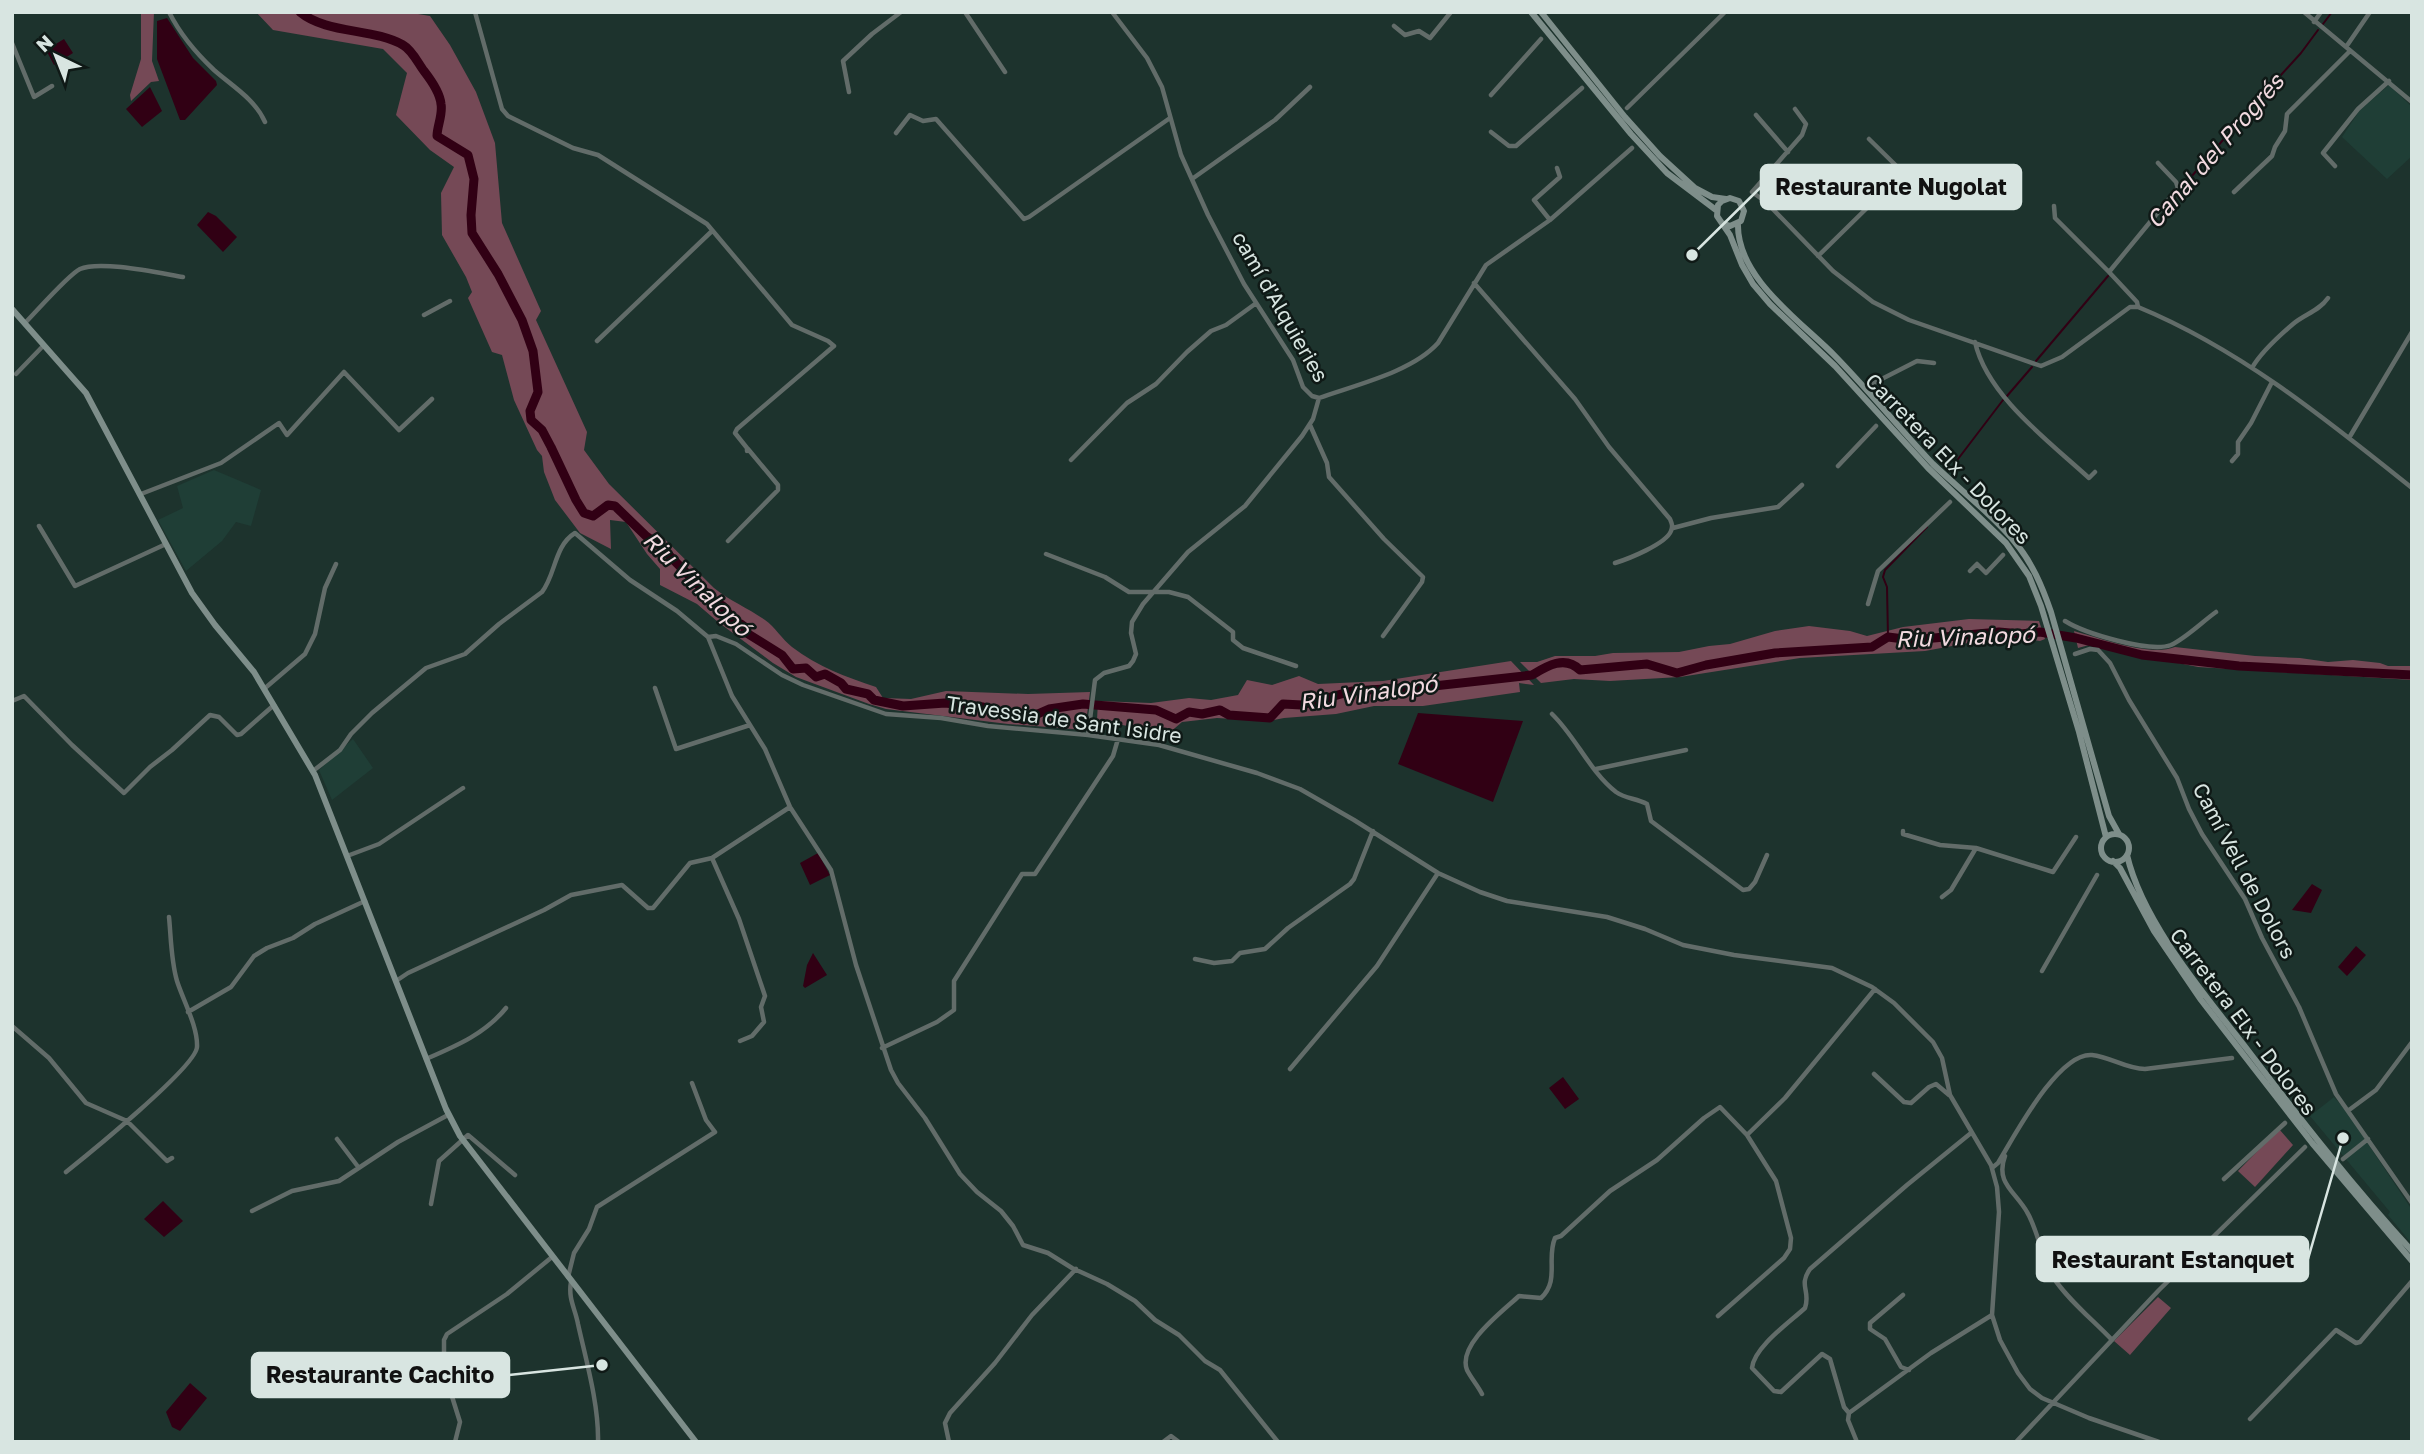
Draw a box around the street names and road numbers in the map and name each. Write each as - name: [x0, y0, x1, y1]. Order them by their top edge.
- street label: camí d'Alquieries: [1227, 227, 1334, 386]
- street label: Carretera Elx - Dolores: [1860, 367, 2037, 549]
- street label: Travessia de Sant Isidre: [945, 690, 1184, 748]
- street label: Camí Vell de Dolors: [2188, 778, 2302, 963]
- street label: Carretera Elx - Dolores: [2165, 923, 2323, 1120]

